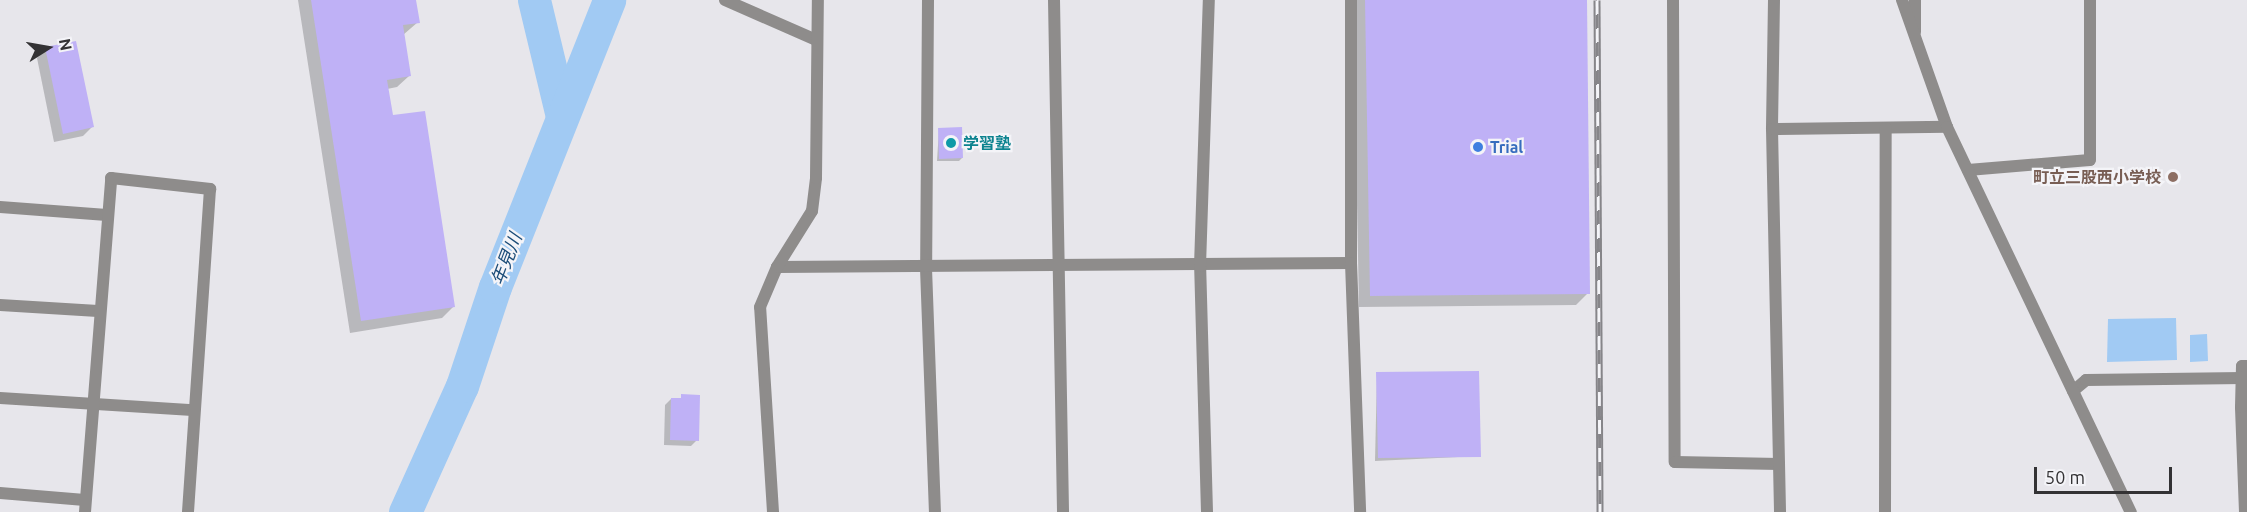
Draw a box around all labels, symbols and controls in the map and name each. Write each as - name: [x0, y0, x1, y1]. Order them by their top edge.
- north arrow: [18, 18, 78, 78]
- text: N: [56, 37, 76, 52]
- place label: 学習塾: [963, 133, 1011, 153]
- marker: 学習塾: [944, 136, 958, 150]
- place label: Trial: [1490, 137, 1523, 157]
- marker: Trial: [1471, 140, 1485, 154]
- place label: 町立三股西小学校: [2033, 167, 2161, 187]
- marker: 町立三股西小学校: [2166, 170, 2180, 184]
- water label: 年見川: [486, 230, 526, 288]
- scale bar: [2037, 455, 2175, 493]
- text: 50 m: [2045, 467, 2085, 487]

